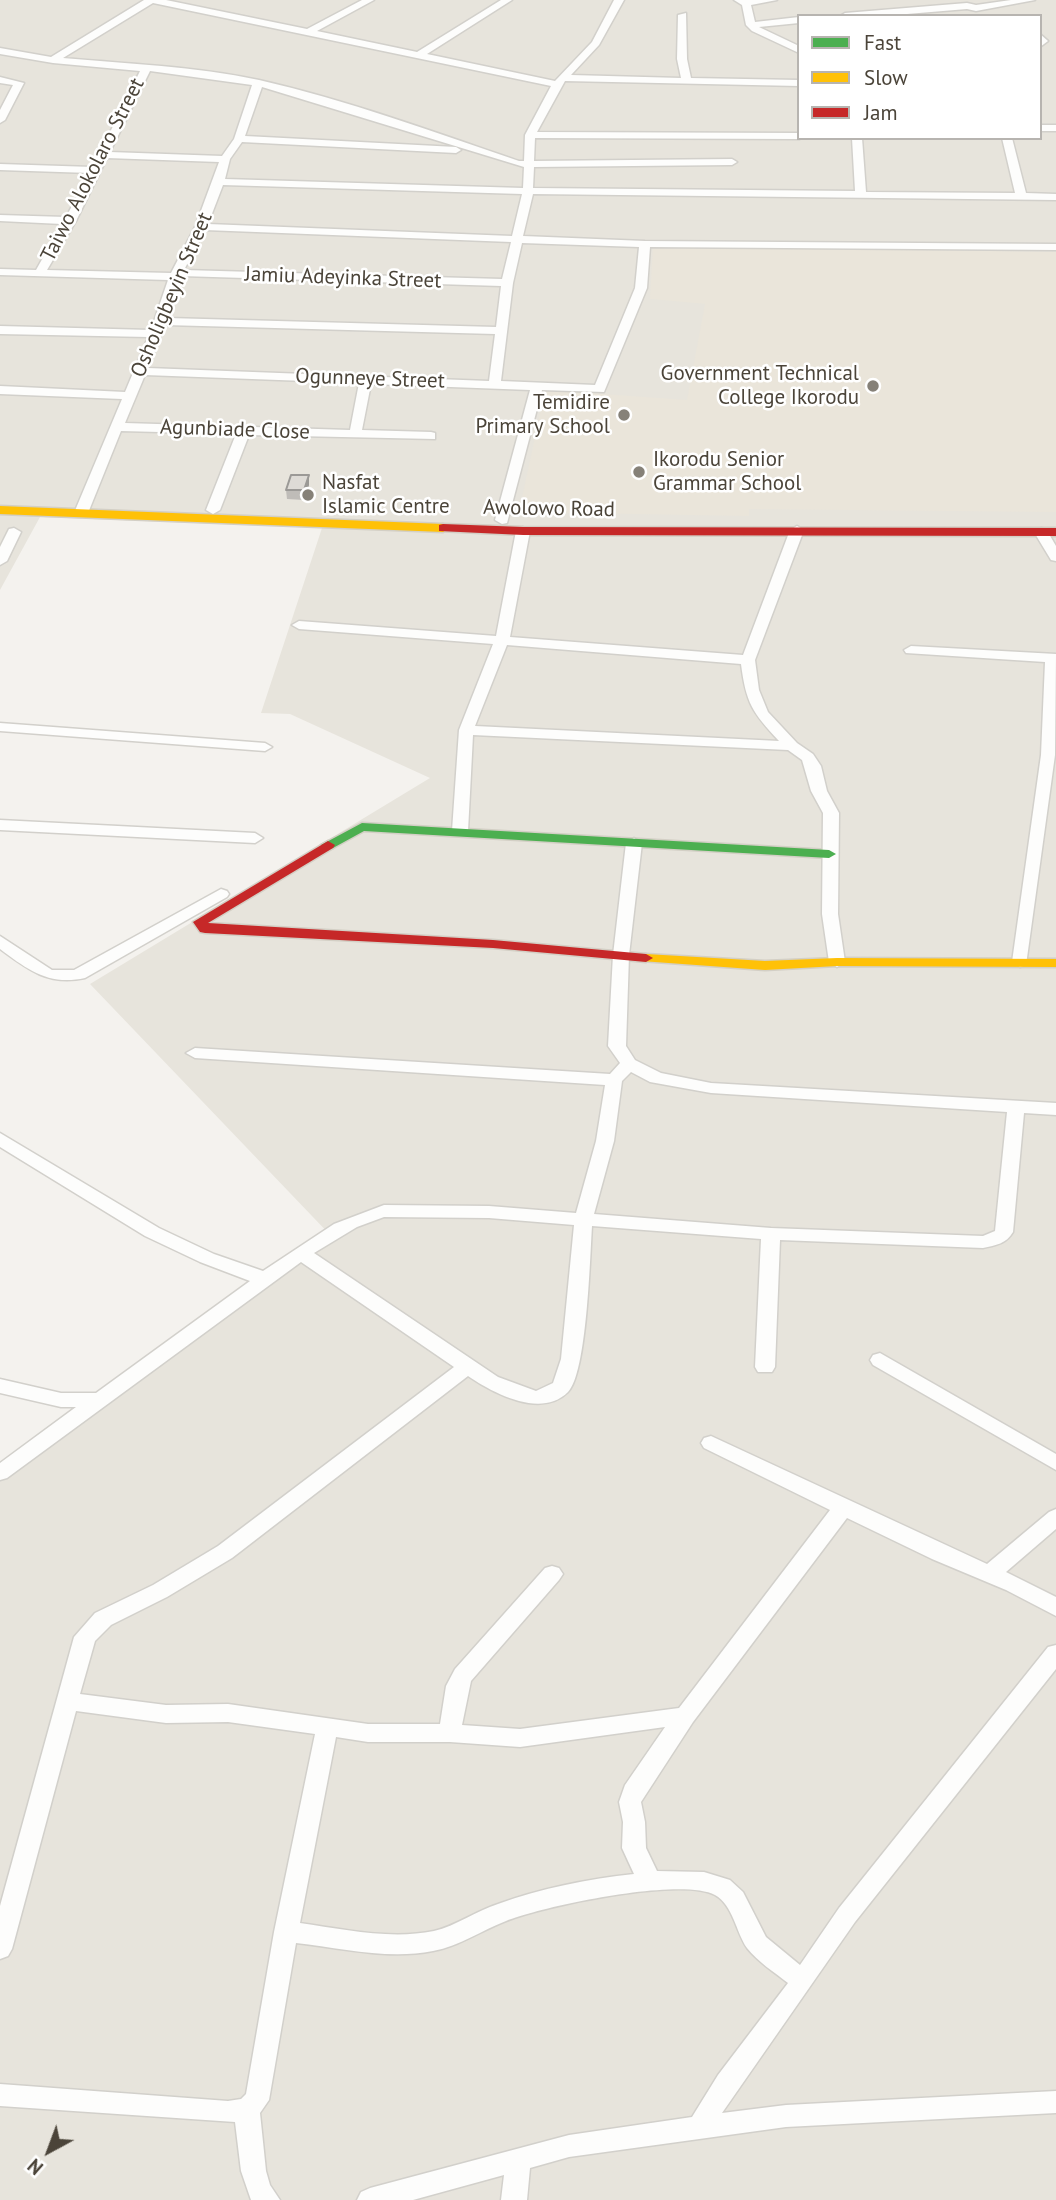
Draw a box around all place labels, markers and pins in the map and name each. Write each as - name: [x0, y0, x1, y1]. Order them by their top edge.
- place label: Government Technical College Ikorodu: [661, 361, 859, 411]
- marker: Government Technical College Ikorodu: [865, 378, 881, 394]
- place label: Temidire Primary School: [475, 390, 610, 440]
- marker: Temidire Primary School: [616, 407, 632, 423]
- place label: Ikorodu Senior Grammar School: [653, 447, 801, 497]
- marker: Ikorodu Senior Grammar School: [631, 464, 647, 480]
- place label: Nasfat Islamic Centre: [322, 470, 450, 520]
- marker: Nasfat Islamic Centre: [300, 487, 316, 503]

